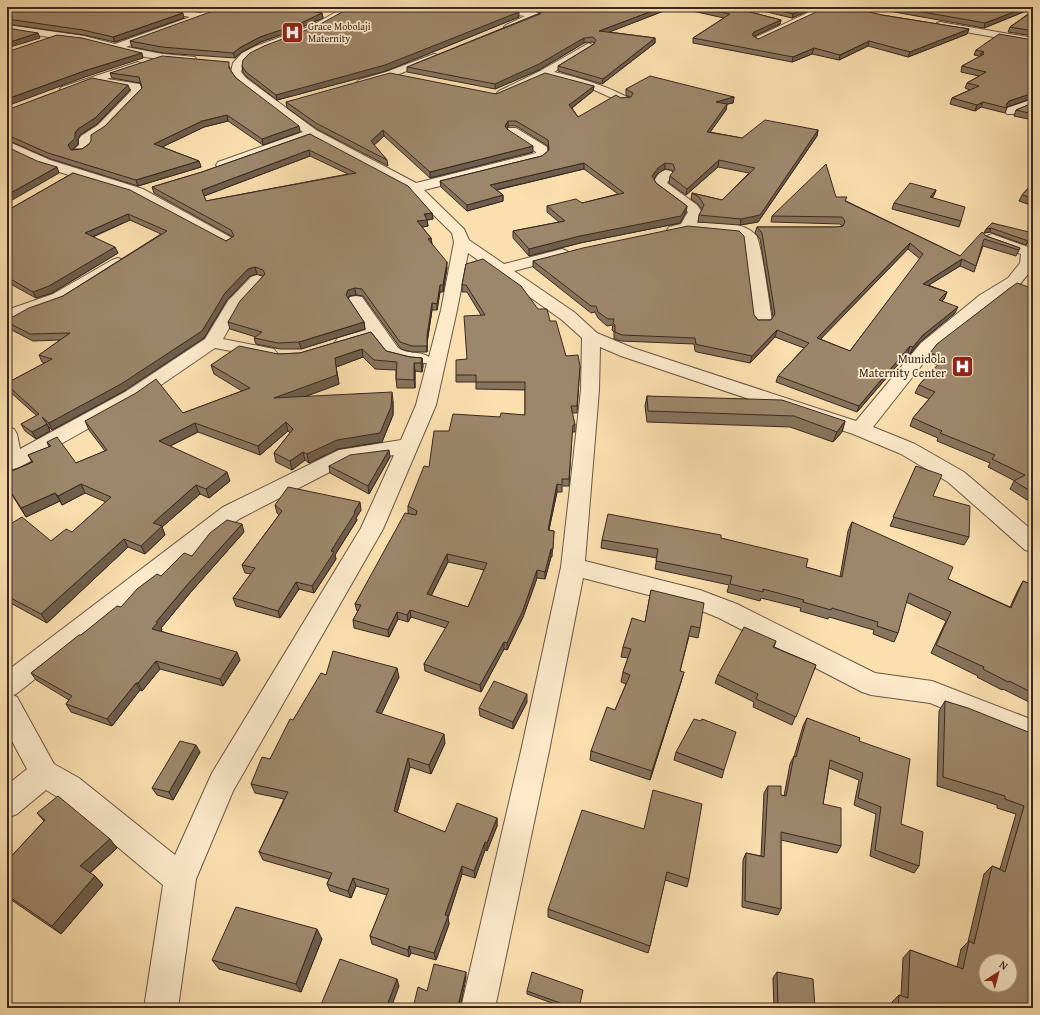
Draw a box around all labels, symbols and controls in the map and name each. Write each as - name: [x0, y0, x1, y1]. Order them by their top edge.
- hospital icon: Grace Mobolaji Maternity: [280, 19, 306, 45]
- place label: Grace Mobolaji Maternity: [308, 19, 371, 46]
- place label: Munidola Maternity Center: [859, 350, 946, 381]
- hospital icon: Munidola Maternity Center: [949, 353, 975, 379]
- north arrow: [978, 953, 1018, 993]
- text: N: [996, 956, 1012, 974]

